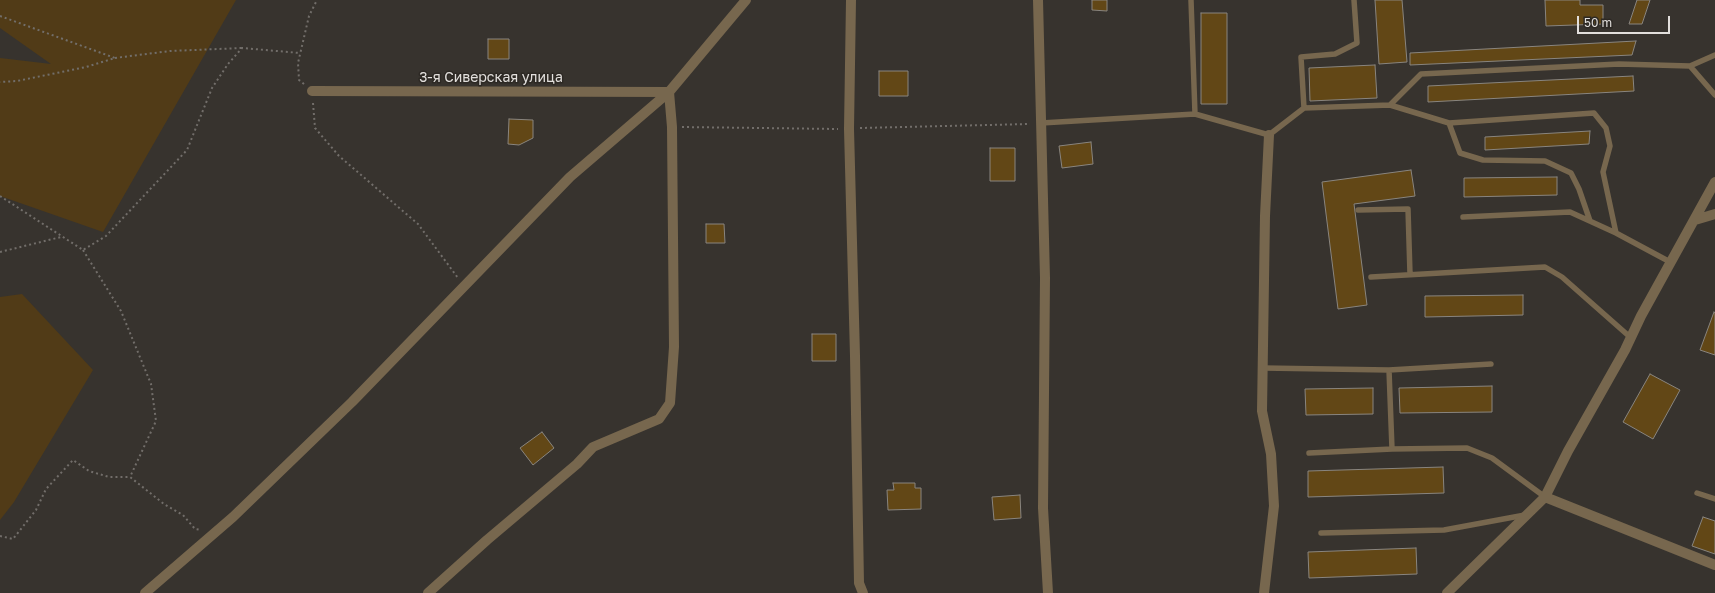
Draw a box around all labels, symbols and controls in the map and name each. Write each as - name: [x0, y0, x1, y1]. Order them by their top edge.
- scale bar: [1579, 8, 1672, 34]
- text: 50 m: [1584, 15, 1612, 30]
- street label: 3-я Сиверская улица: [419, 70, 563, 86]

